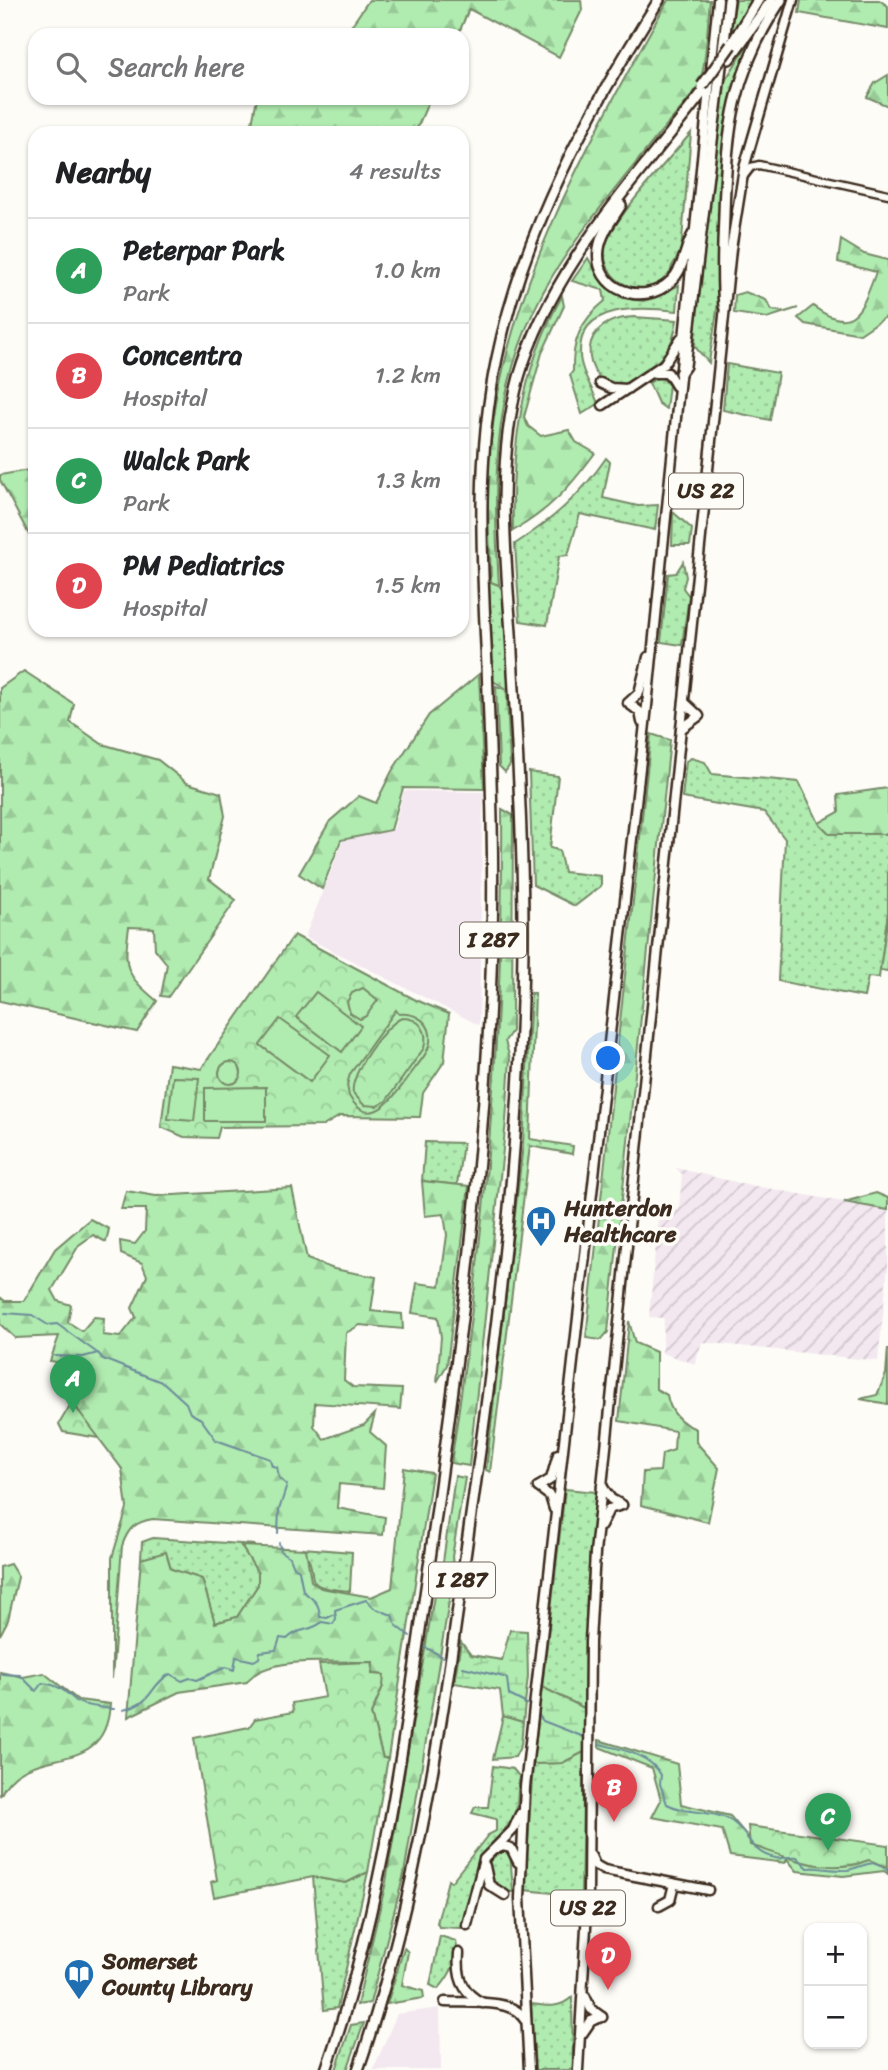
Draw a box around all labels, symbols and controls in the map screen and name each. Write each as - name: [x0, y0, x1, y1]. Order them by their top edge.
- search box: [28, 28, 469, 105]
- text: Search here: [108, 44, 245, 90]
- icon: search: [52, 48, 90, 86]
- text: Nearby: [56, 145, 151, 199]
- text: 4 results: [349, 151, 441, 192]
- text: Peterpar Park: [123, 227, 285, 273]
- text: A: [71, 250, 87, 291]
- text: 1.0 km: [374, 250, 441, 291]
- text: Park: [123, 273, 170, 314]
- text: Concentra: [123, 332, 242, 378]
- text: B: [72, 355, 86, 396]
- text: 1.2 km: [375, 355, 441, 396]
- text: Hospital: [123, 378, 207, 419]
- text: Walck Park: [123, 437, 250, 483]
- text: C: [72, 460, 86, 501]
- text: 1.3 km: [376, 460, 441, 501]
- road number: US 22: [669, 474, 743, 508]
- text: Park: [123, 483, 170, 524]
- text: PM Pediatrics: [123, 542, 284, 588]
- text: D: [72, 565, 86, 606]
- text: 1.5 km: [374, 565, 441, 606]
- text: Hospital: [123, 588, 207, 629]
- road number: I 287: [460, 922, 526, 958]
- your location: [591, 1041, 625, 1075]
- place label: Hunterdon Healthcare: [563, 1188, 677, 1255]
- hospital icon: Hunterdon Healthcare: [524, 1204, 558, 1248]
- pin: A: [50, 1355, 96, 1413]
- road number: I 287: [429, 1562, 495, 1598]
- pin: B: [591, 1764, 637, 1822]
- pin: C: [805, 1793, 851, 1851]
- road number: US 22: [551, 1890, 625, 1926]
- map controls: [804, 1923, 867, 2049]
- button: +: [804, 1923, 867, 1986]
- pin: D: [585, 1932, 631, 1990]
- place label: Somerset County Library: [101, 1941, 254, 2008]
- library icon: Somerset County Library: [62, 1957, 96, 2001]
- button: −: [804, 1986, 867, 2049]

